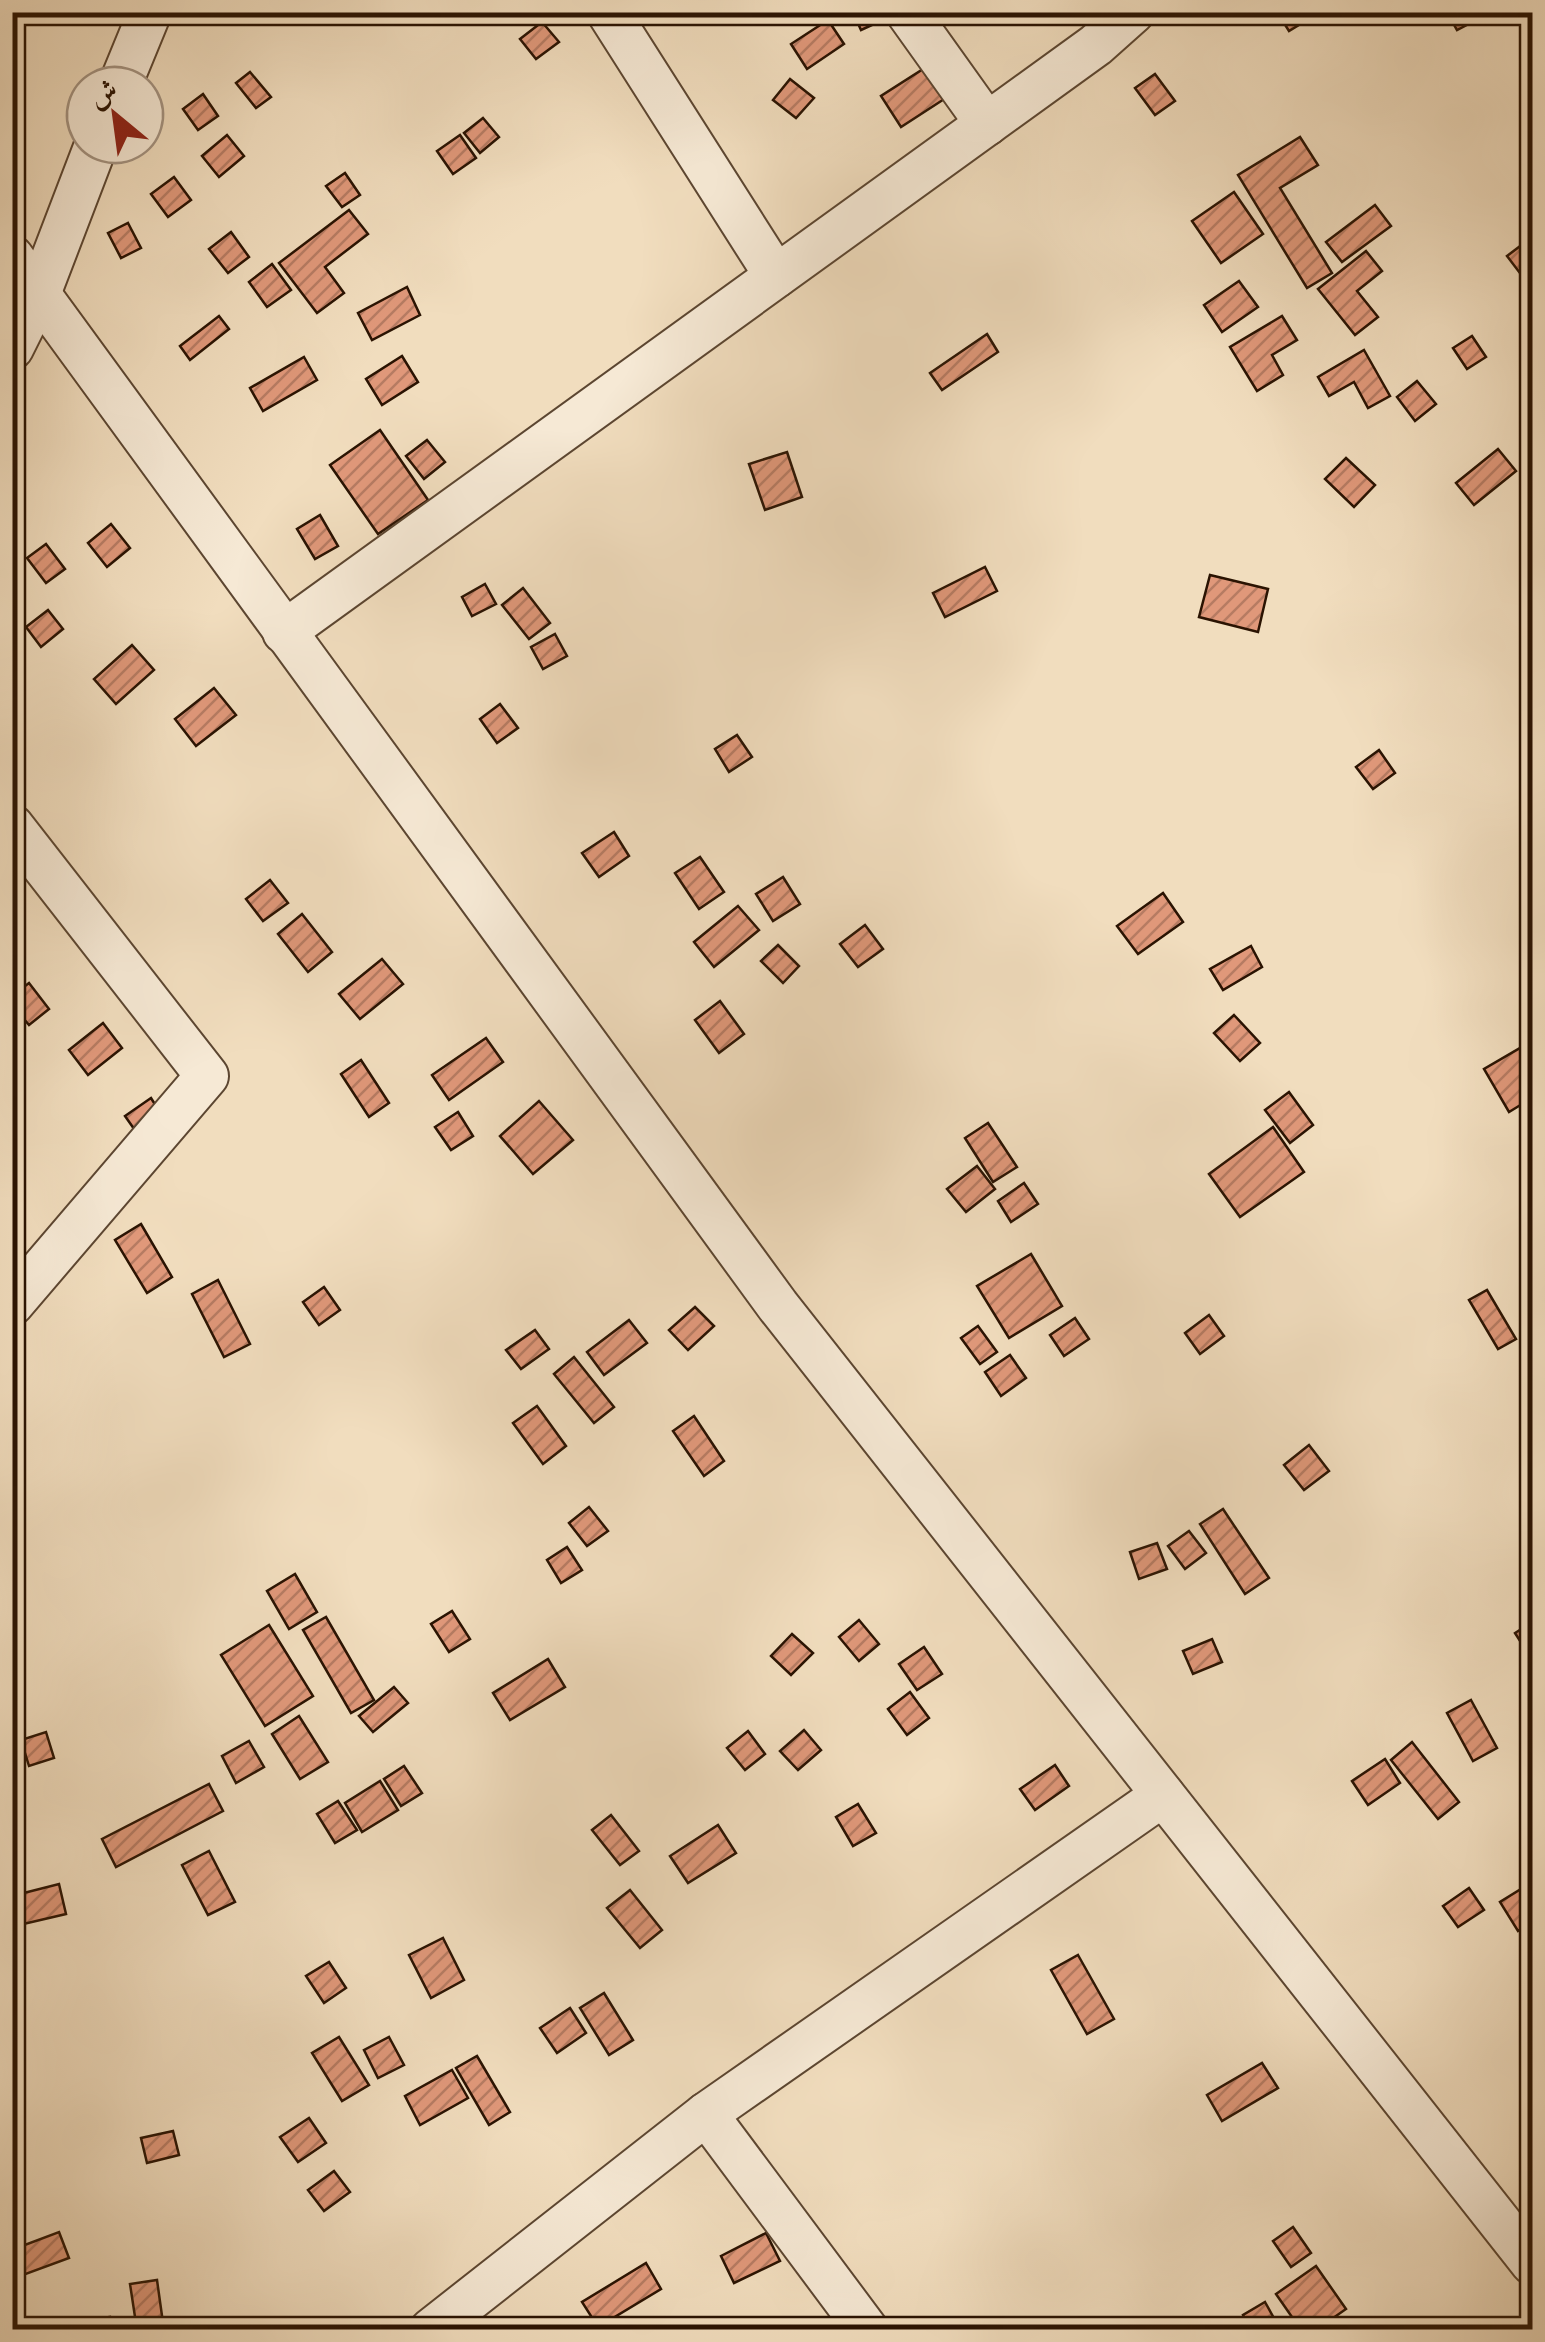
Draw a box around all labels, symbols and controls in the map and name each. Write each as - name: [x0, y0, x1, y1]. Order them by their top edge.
- north arrow: [65, 65, 165, 165]
- text: ش: [82, 71, 124, 116]

